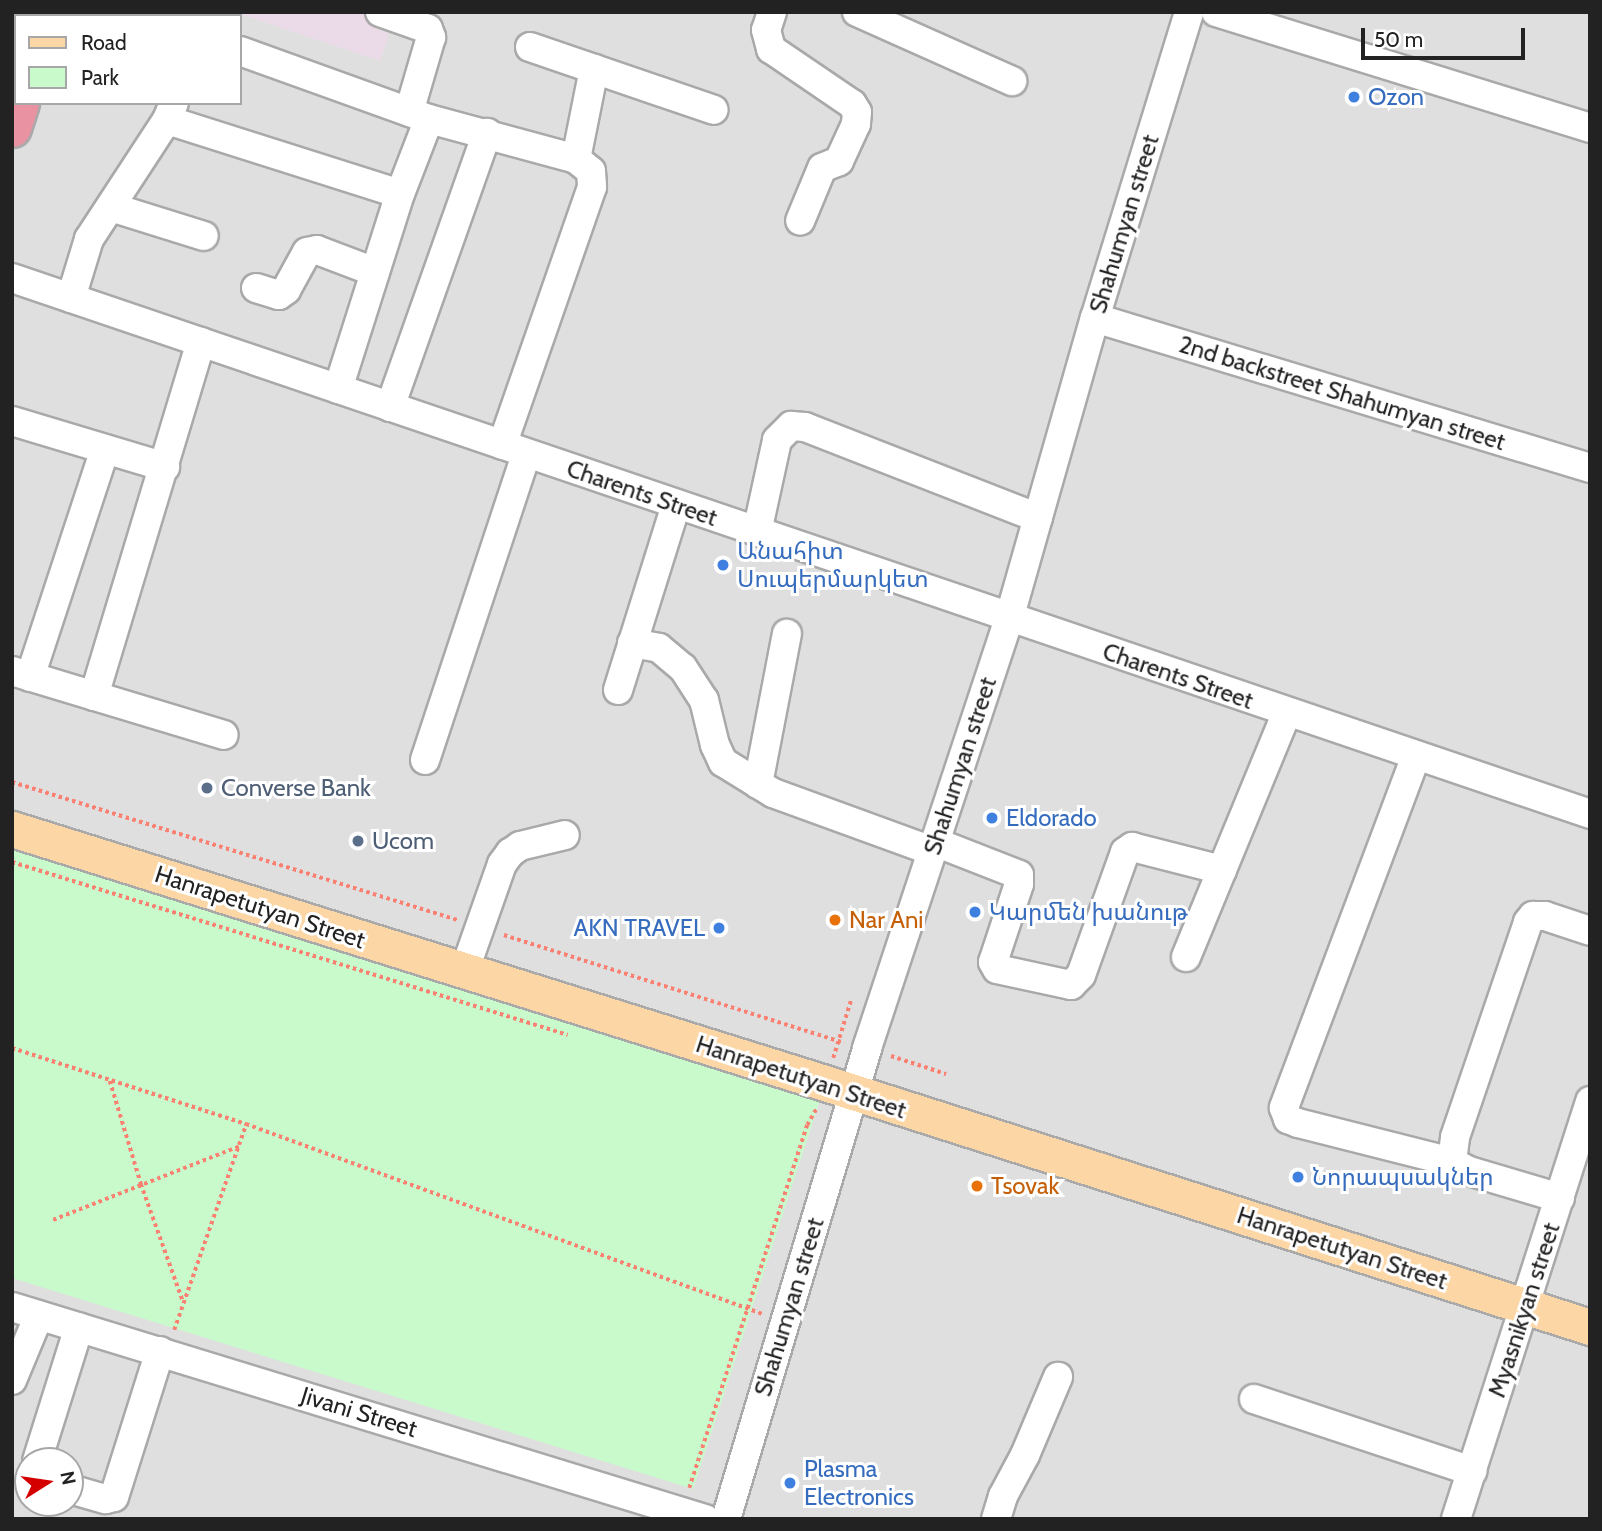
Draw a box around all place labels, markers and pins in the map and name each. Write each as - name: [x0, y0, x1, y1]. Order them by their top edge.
- place label: Ozon: [1368, 83, 1424, 111]
- marker: Ozon: [1346, 89, 1362, 105]
- place label: Անահիտ Սուպերմարկետ: [737, 537, 929, 593]
- marker: Անահիտ Սուպերմարկետ: [715, 557, 731, 573]
- place label: Converse Bank: [221, 774, 371, 802]
- marker: Converse Bank: [199, 780, 215, 796]
- place label: Eldorado: [1006, 804, 1097, 832]
- marker: Eldorado: [984, 810, 1000, 826]
- place label: Ucom: [372, 827, 434, 855]
- marker: Ucom: [350, 833, 366, 849]
- place label: Կարմեն խանութ: [989, 898, 1188, 926]
- marker: Կարմեն խանութ: [967, 904, 983, 920]
- place label: Nar Ani: [849, 906, 923, 934]
- marker: Nar Ani: [827, 912, 843, 928]
- place label: AKN TRAVEL: [574, 914, 705, 942]
- marker: AKN TRAVEL: [711, 920, 727, 936]
- place label: Նորապսակներ: [1312, 1163, 1494, 1191]
- marker: Նորապսակներ: [1290, 1169, 1306, 1185]
- place label: Tsovak: [991, 1172, 1059, 1200]
- marker: Tsovak: [969, 1178, 985, 1194]
- place label: Plasma Electronics: [804, 1455, 914, 1511]
- marker: Plasma Electronics: [782, 1475, 798, 1491]

